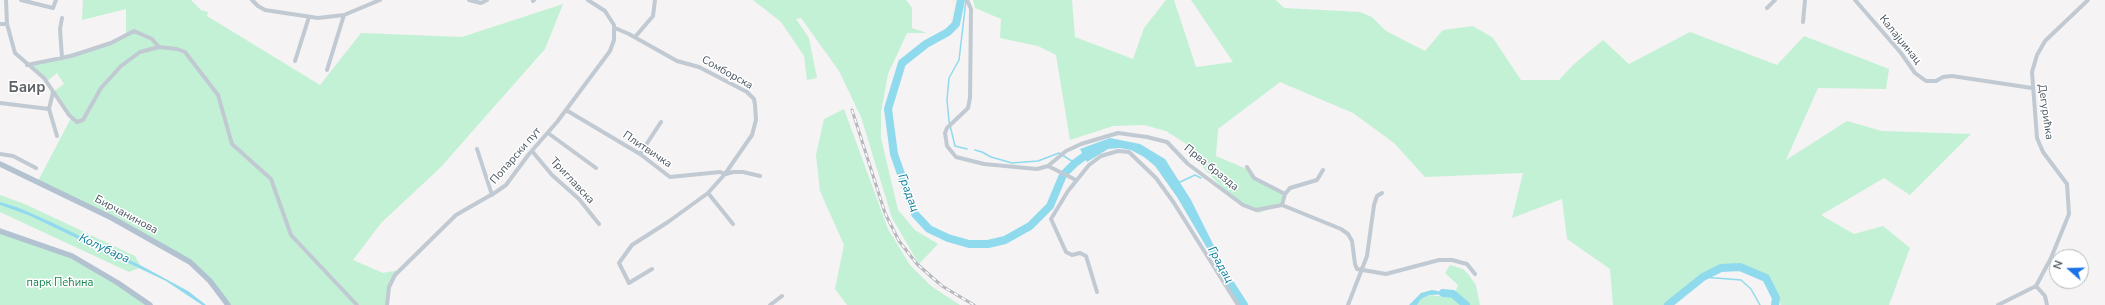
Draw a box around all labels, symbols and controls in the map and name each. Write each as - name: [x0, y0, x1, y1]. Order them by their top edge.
- street label: Калајџинац: [1876, 13, 1924, 67]
- street label: Сомборска: [699, 53, 755, 93]
- district label: Баир: [9, 79, 45, 97]
- street label: Дегурићка: [2035, 83, 2055, 141]
- street label: Попарски пут: [488, 125, 544, 187]
- street label: Плитвичка: [620, 129, 674, 171]
- street label: Прва бразда: [1181, 142, 1241, 194]
- street label: Триглавска: [547, 155, 597, 207]
- water label: Градац: [894, 172, 922, 214]
- street label: Бирчанинова: [92, 193, 160, 237]
- water label: Колубара: [76, 231, 132, 267]
- water label: Градац: [1204, 244, 1236, 286]
- north arrow: [2049, 249, 2089, 289]
- text: N: [2050, 259, 2067, 272]
- park label: парк Пећина: [27, 276, 93, 290]

